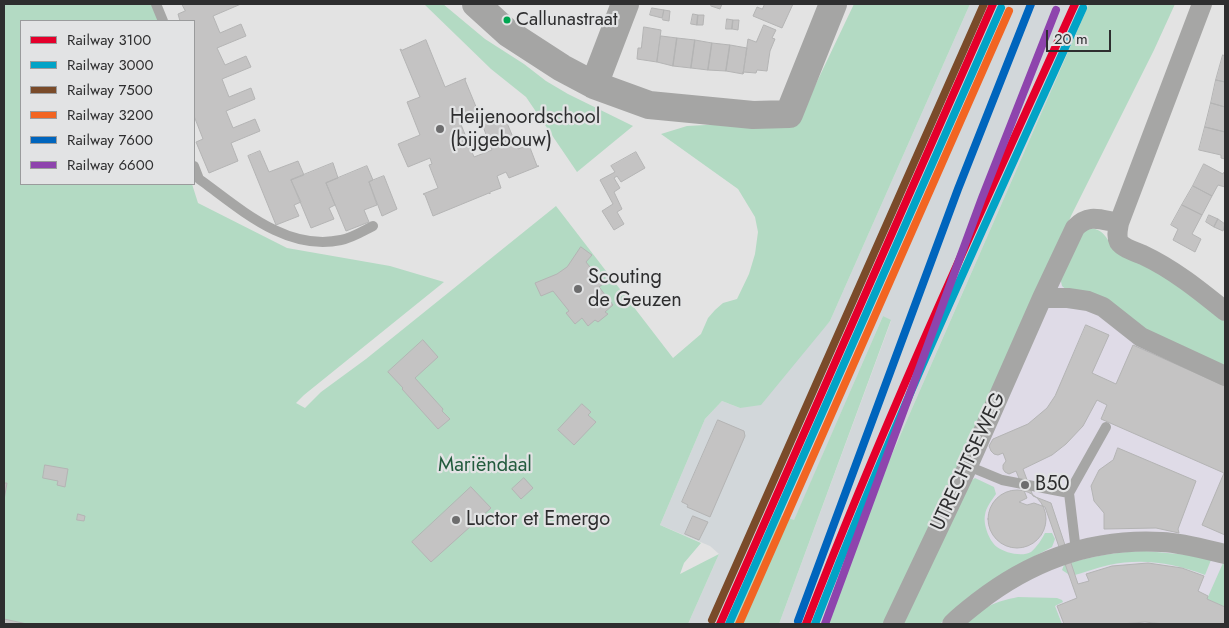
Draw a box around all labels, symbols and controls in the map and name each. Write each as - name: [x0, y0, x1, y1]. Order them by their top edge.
- place label: Callunastraat: [516, 9, 618, 31]
- marker: Callunastraat: [502, 15, 512, 25]
- legend: [20, 20, 195, 185]
- scale bar: [1049, 20, 1114, 52]
- text: 20 m: [1054, 28, 1088, 50]
- text: Railway 3100: [67, 29, 151, 51]
- text: Railway 3000: [67, 54, 154, 76]
- text: Railway 7500: [67, 79, 153, 101]
- text: Railway 3200: [67, 104, 153, 126]
- place label: Heijenoordschool (bijgebouw): [450, 106, 600, 153]
- marker: Heijenoordschool (bijgebouw): [434, 123, 446, 135]
- text: Railway 7600: [67, 129, 153, 151]
- text: Railway 6600: [67, 154, 154, 176]
- place label: Scouting de Geuzen: [588, 266, 682, 313]
- marker: Scouting de Geuzen: [572, 283, 584, 295]
- street label: UTRECHTSEWEG: [927, 389, 1011, 535]
- park label: Mariëndaal: [438, 454, 532, 478]
- place label: B50: [1035, 473, 1069, 497]
- marker: B50: [1019, 479, 1031, 491]
- place label: Luctor et Emergo: [466, 508, 610, 532]
- marker: Luctor et Emergo: [450, 514, 462, 526]

